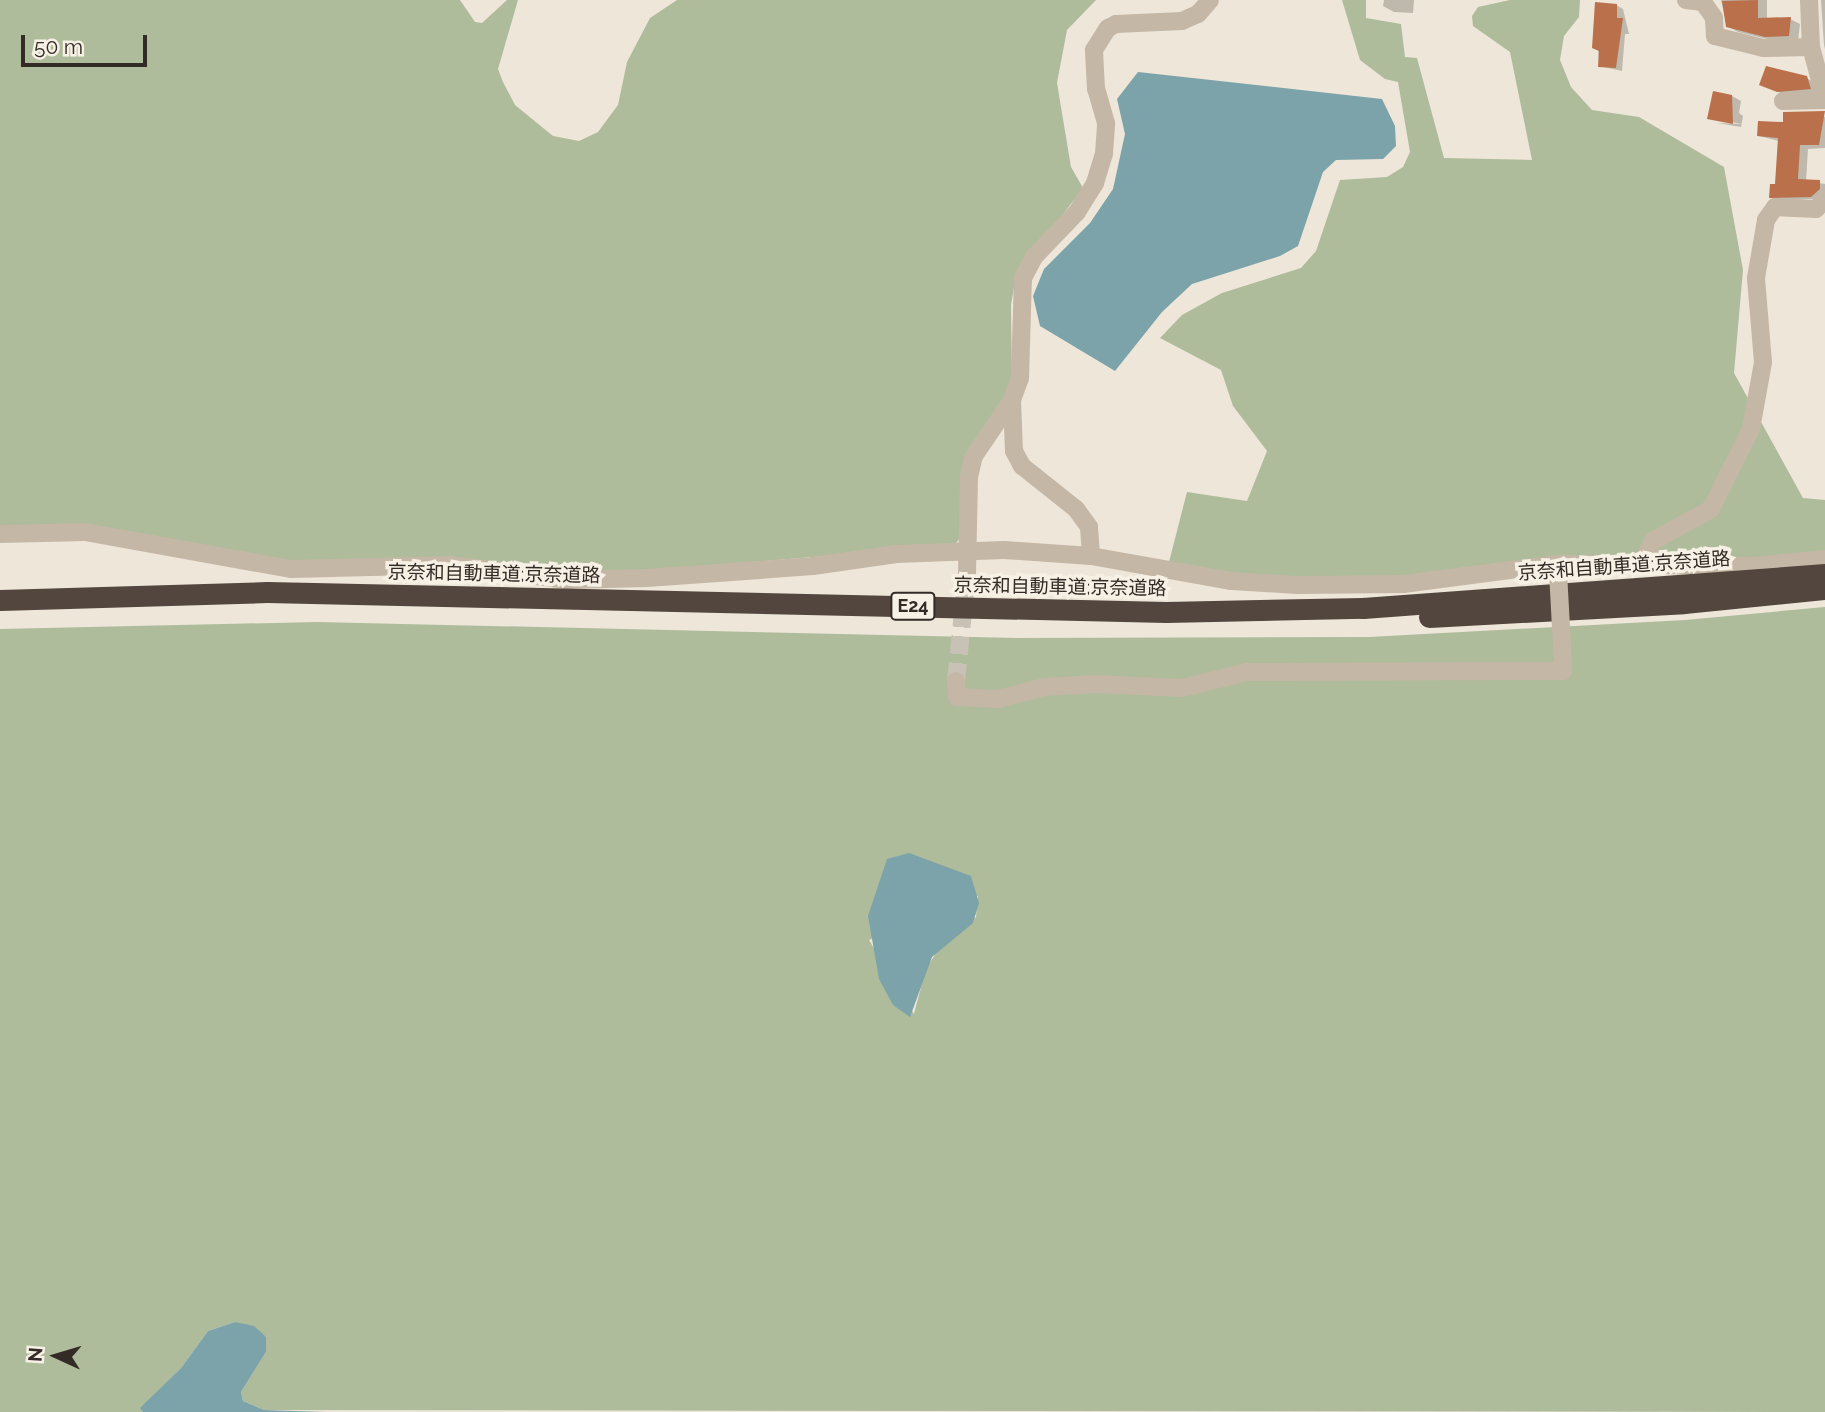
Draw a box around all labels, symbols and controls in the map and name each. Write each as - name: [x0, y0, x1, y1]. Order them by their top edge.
- scale bar: [24, 21, 150, 65]
- text: 50 m: [34, 34, 83, 59]
- street label: 京奈和自動車道;京奈道路: [1517, 547, 1731, 585]
- street label: 京奈和自動車道;京奈道路: [387, 561, 601, 587]
- street label: 京奈和自動車道;京奈道路: [953, 574, 1167, 600]
- road number: E24: [890, 592, 936, 620]
- north arrow: [21, 1321, 91, 1391]
- text: N: [24, 1347, 47, 1363]

